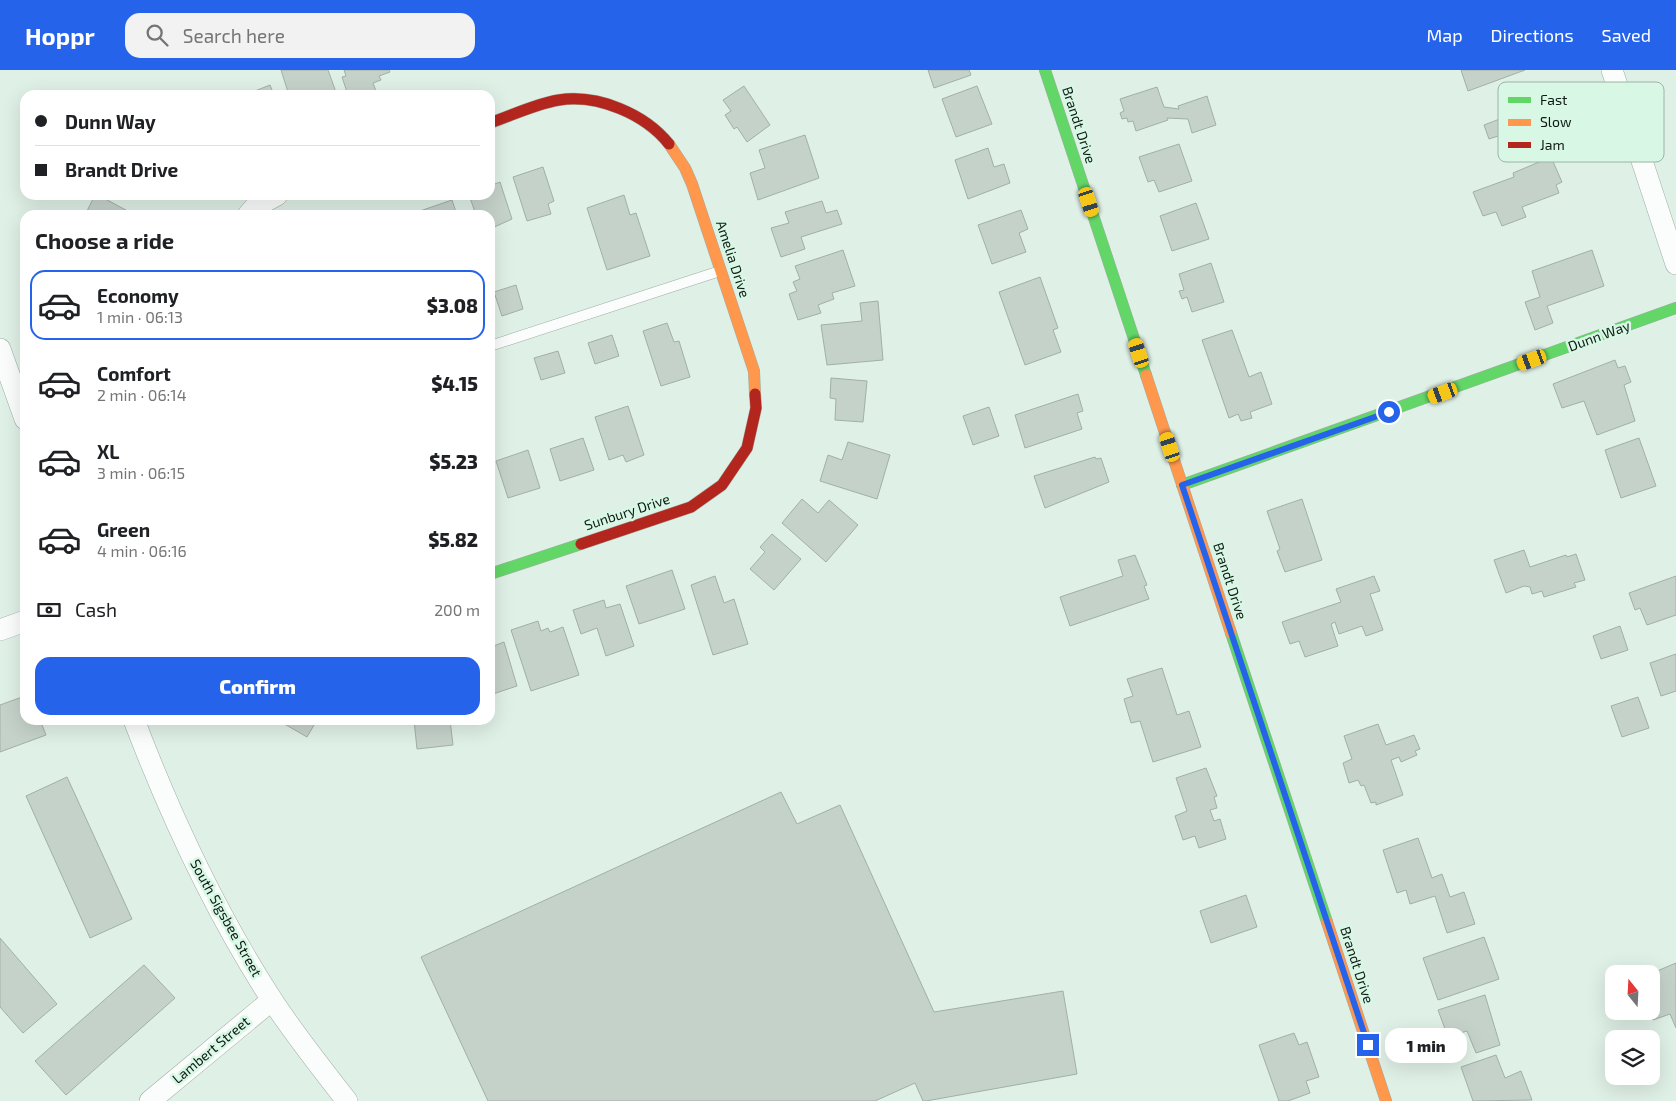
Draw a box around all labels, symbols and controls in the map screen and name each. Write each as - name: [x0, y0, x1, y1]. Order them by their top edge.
- search box: [125, 13, 475, 58]
- text: Hoppr: [25, 21, 95, 50]
- icon: search: [143, 21, 171, 49]
- text: Search here: [183, 24, 285, 47]
- text: Map: [1426, 24, 1463, 46]
- text: Directions: [1491, 24, 1574, 46]
- text: Saved: [1602, 24, 1651, 46]
- legend: [1498, 82, 1664, 162]
- street label: Brandt Drive: [1059, 84, 1100, 165]
- text: Fast: [1540, 91, 1567, 108]
- text: Dunn Way: [65, 110, 156, 133]
- text: Slow: [1540, 113, 1572, 130]
- text: Jam: [1540, 136, 1565, 153]
- text: Brandt Drive: [65, 158, 178, 181]
- car: [1077, 185, 1100, 219]
- street label: Amelia Drive: [713, 218, 754, 300]
- text: Choose a ride: [35, 227, 174, 253]
- icon: car: [37, 283, 82, 328]
- text: Economy: [97, 284, 179, 307]
- text: $3.08: [427, 294, 478, 317]
- text: 1 min · 06:13: [97, 307, 183, 326]
- street label: Dunn Way: [1566, 316, 1633, 355]
- car: [1127, 336, 1150, 370]
- car: [1515, 348, 1548, 372]
- icon: car: [37, 361, 82, 406]
- text: Comfort: [97, 362, 171, 385]
- text: $4.15: [431, 372, 478, 395]
- car: [1426, 381, 1459, 405]
- text: 2 min · 06:14: [97, 385, 187, 404]
- route start: [1378, 401, 1400, 423]
- car: [1158, 430, 1181, 464]
- icon: car: [37, 439, 82, 484]
- text: XL: [97, 440, 119, 463]
- text: $5.23: [429, 450, 478, 473]
- text: 3 min · 06:15: [97, 463, 185, 482]
- street label: Sunbury Drive: [582, 490, 672, 533]
- icon: car: [37, 517, 82, 562]
- text: Green: [97, 518, 150, 541]
- text: $5.82: [428, 528, 478, 551]
- street label: Brandt Drive: [1210, 540, 1251, 621]
- text: 4 min · 06:16: [97, 541, 187, 560]
- icon: cash: [35, 596, 63, 624]
- text: Cash: [75, 598, 117, 621]
- text: 200 m: [434, 600, 480, 619]
- button: Confirm: [35, 657, 480, 715]
- street label: South Sigsbee Street: [187, 856, 266, 979]
- street label: Brandt Drive: [1337, 924, 1378, 1005]
- north arrow: [1605, 965, 1660, 1020]
- map controls: [1605, 965, 1660, 1085]
- street label: Lambert Street: [169, 1012, 253, 1087]
- callout: 1 min: [1386, 1028, 1468, 1062]
- button: layers: [1605, 1030, 1660, 1085]
- route end: [1357, 1034, 1379, 1056]
- text: 1 min: [1406, 1036, 1446, 1055]

